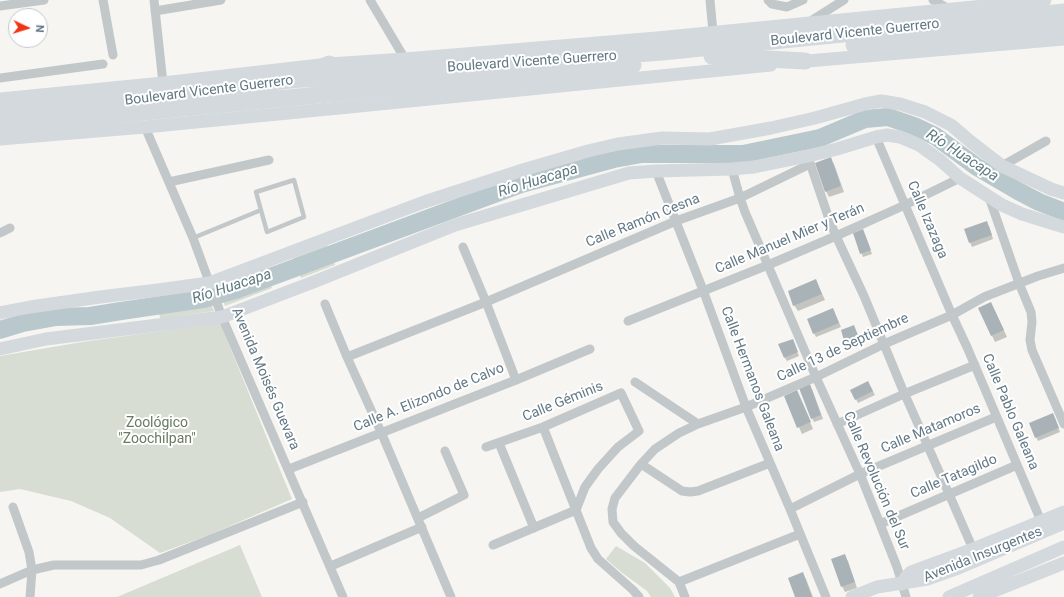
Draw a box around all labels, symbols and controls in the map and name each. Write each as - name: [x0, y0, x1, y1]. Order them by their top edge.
- north arrow: [8, 8, 48, 48]
- street label: Boulevard Vicente Guerrero: [770, 16, 940, 50]
- text: N: [33, 24, 46, 33]
- street label: Boulevard Vicente Guerrero: [447, 48, 617, 76]
- street label: Boulevard Vicente Guerrero: [124, 72, 294, 110]
- water label: Río Huacapa: [923, 126, 1001, 186]
- water label: Río Huacapa: [496, 160, 580, 202]
- street label: Calle Izazaga: [903, 179, 951, 261]
- street label: Calle Ramón Cesna: [584, 191, 702, 251]
- street label: Calle Manuel Mier y Terán: [713, 200, 867, 278]
- water label: Río Huacapa: [190, 266, 274, 308]
- street label: Calle Hermanos Galeana: [717, 304, 787, 454]
- street label: Avenida Moisés Guevara: [227, 305, 303, 453]
- street label: Calle 13 de Septiembre: [774, 310, 912, 386]
- street label: Calle Pablo Galeana: [978, 351, 1042, 473]
- street label: Calle A. Elizondo de Calvo: [351, 360, 507, 436]
- street label: Calle Géminis: [520, 378, 606, 426]
- street label: Calle Matamoros: [879, 400, 983, 458]
- street label: Calle Revolución del Sur: [839, 409, 913, 553]
- park label: Zoológico "Zoochilpan": [118, 415, 196, 448]
- street label: Calle Tatagildo: [908, 451, 1000, 503]
- street label: Avenida Insurgentes: [921, 524, 1045, 586]

